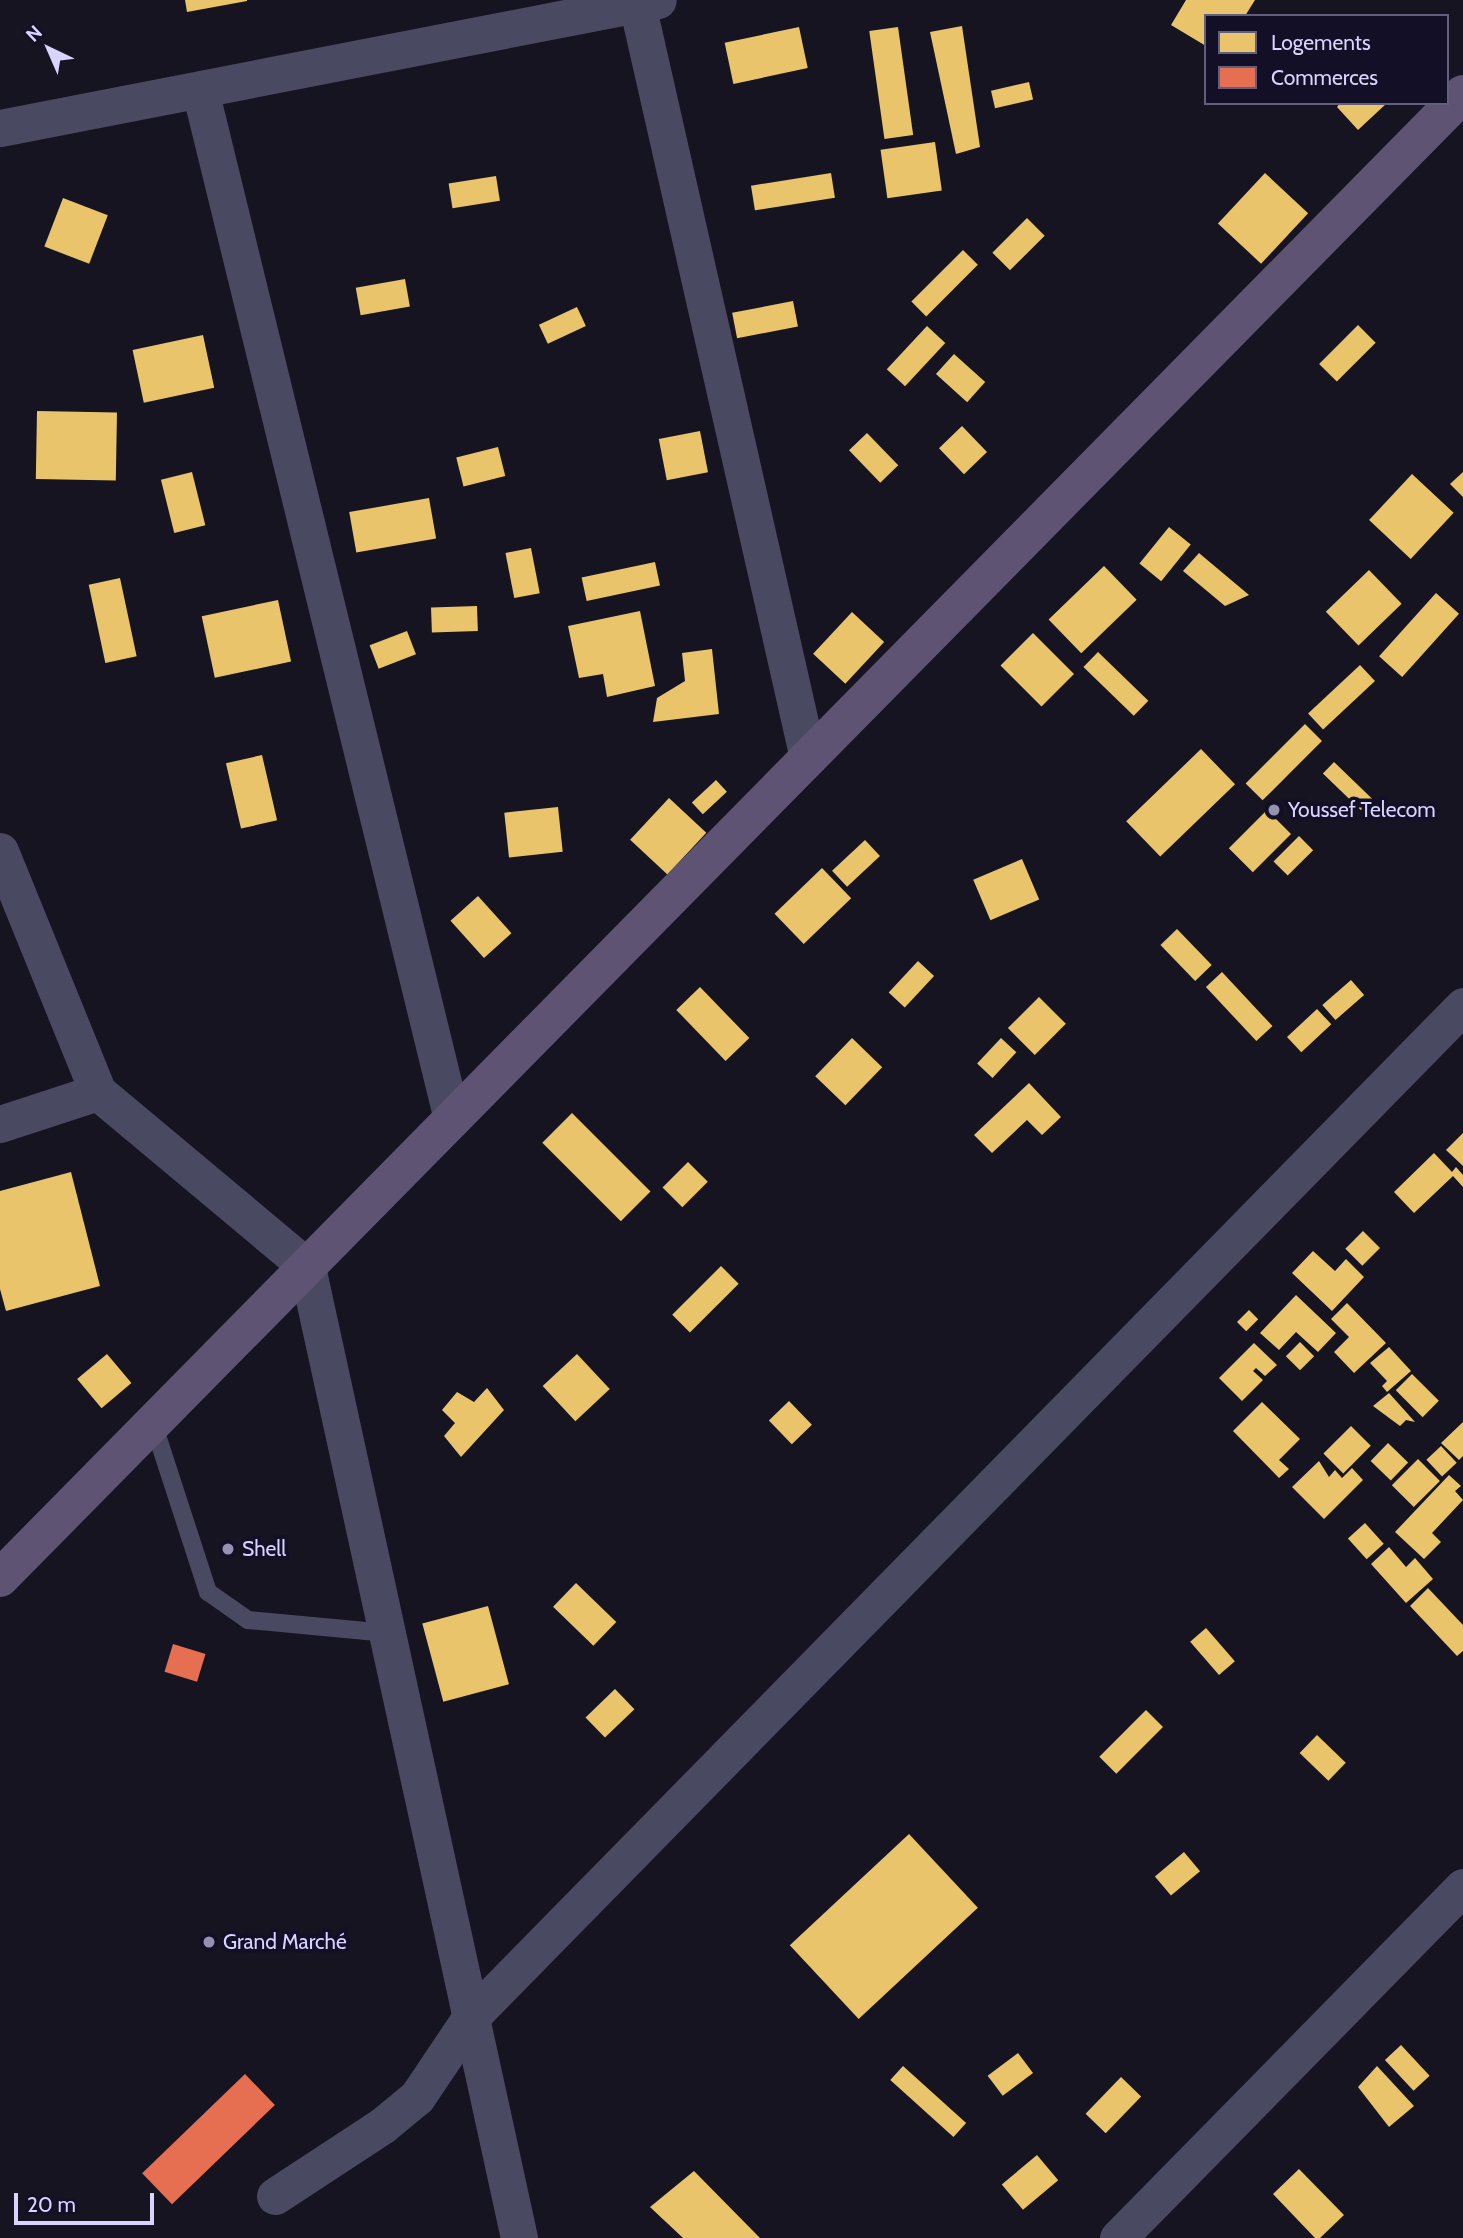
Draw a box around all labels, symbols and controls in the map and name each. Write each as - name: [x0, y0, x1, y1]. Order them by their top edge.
- north arrow: [14, 14, 84, 84]
- legend: [1204, 14, 1449, 105]
- text: N: [21, 21, 47, 46]
- text: Logements: [1271, 30, 1371, 55]
- text: Commerces: [1271, 65, 1378, 90]
- place label: Youssef Telecom: [1288, 797, 1436, 823]
- marker: Youssef Telecom: [1266, 802, 1282, 818]
- place label: Shell: [242, 1536, 286, 1562]
- marker: Shell: [220, 1541, 236, 1557]
- place label: Grand Marché: [223, 1929, 347, 1955]
- marker: Grand Marché: [201, 1934, 217, 1950]
- scale bar: [18, 2178, 158, 2222]
- text: 20 m: [27, 2192, 76, 2217]

